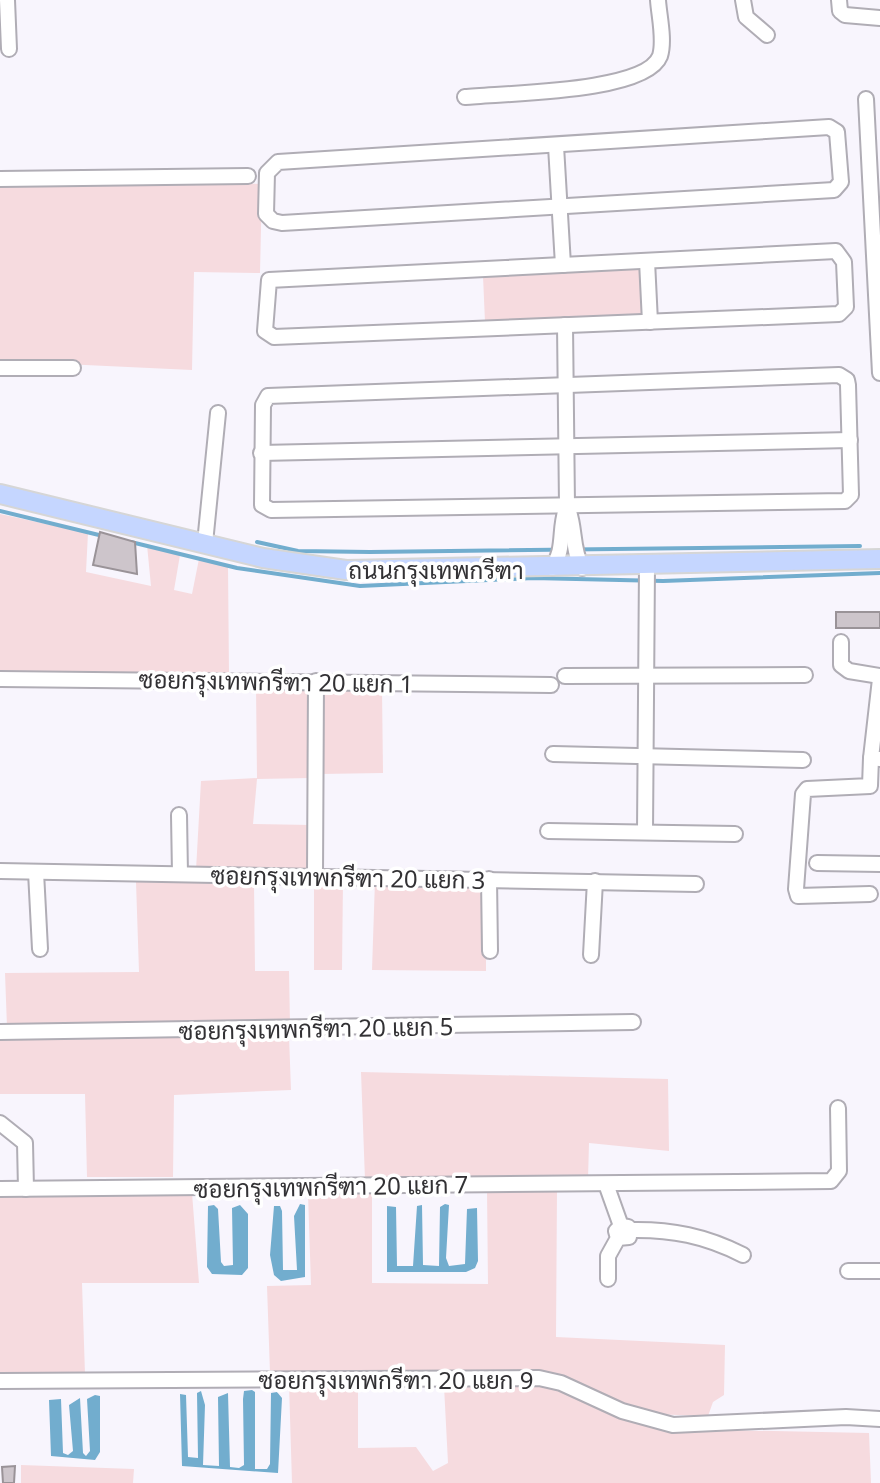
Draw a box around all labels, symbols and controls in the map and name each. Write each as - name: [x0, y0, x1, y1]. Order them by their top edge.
- street label: ถนนกรุงเทพกรีฑา: [348, 553, 524, 587]
- street label: ซอยกรุงเทพกรีฑา 20 แยก 1: [138, 662, 414, 701]
- street label: ซอยกรุงเทพกรีฑา 20 แยก 3: [210, 858, 486, 897]
- street label: ซอยกรุงเทพกรีฑา 20 แยก 5: [178, 1009, 454, 1048]
- street label: ซอยกรุงเทพกรีฑา 20 แยก 7: [193, 1167, 469, 1206]
- street label: ซอยกรุงเทพกรีฑา 20 แยก 9: [259, 1363, 533, 1397]

